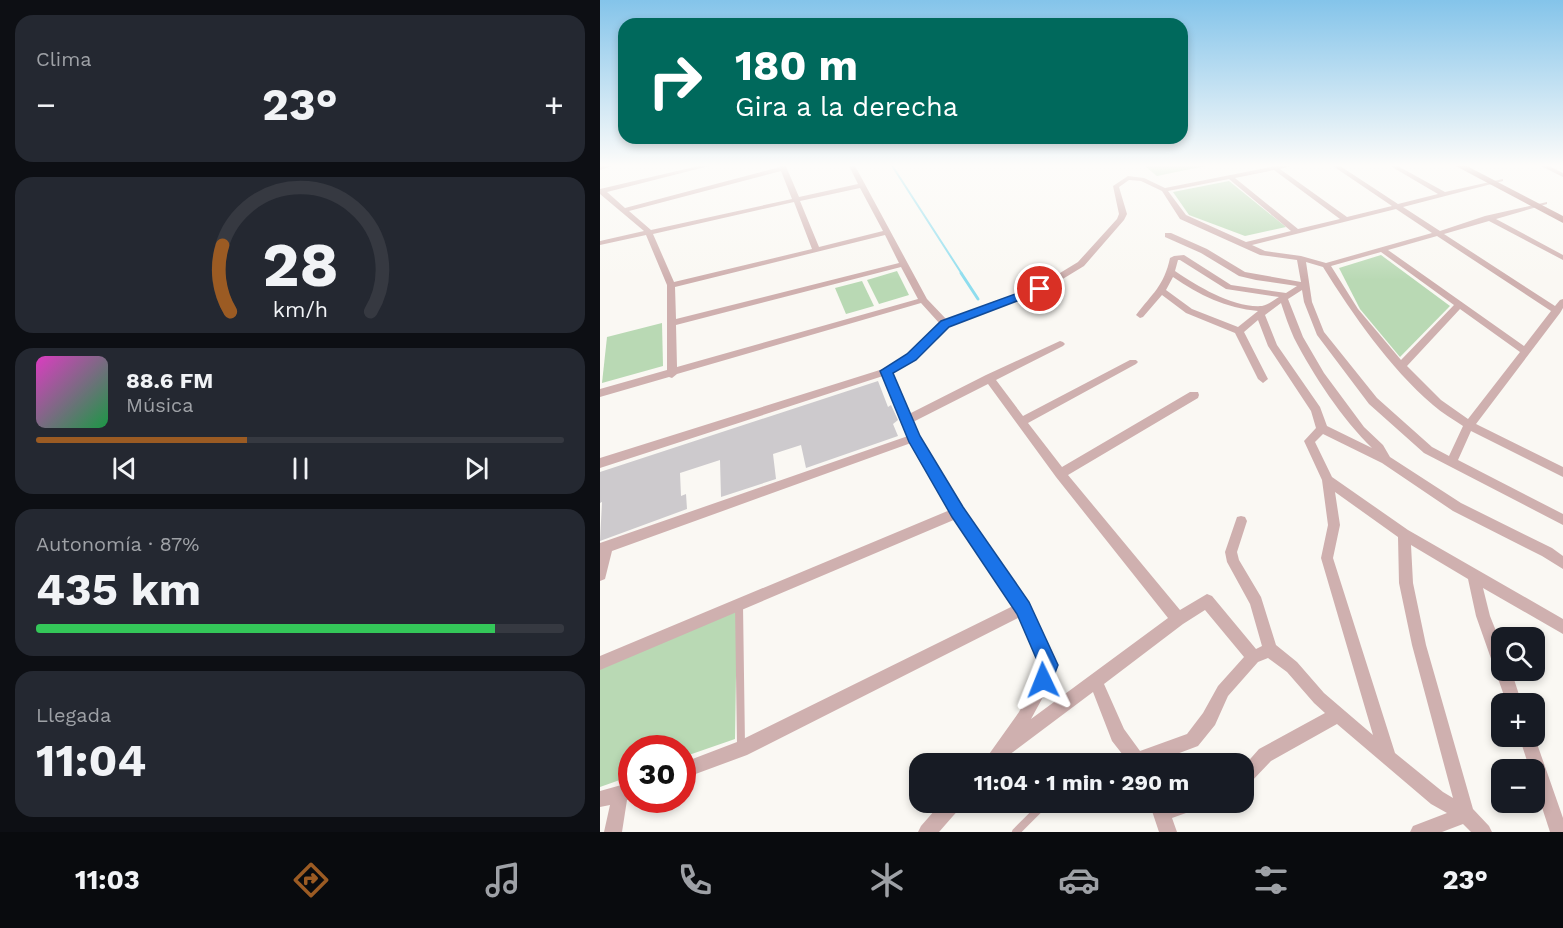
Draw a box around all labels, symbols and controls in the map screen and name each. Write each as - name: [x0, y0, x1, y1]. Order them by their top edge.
- text: 180 m: [735, 41, 858, 90]
- icon: right: [636, 42, 714, 120]
- text: Clima: [36, 47, 92, 71]
- text: 23°: [262, 78, 338, 131]
- text: −: [36, 85, 56, 124]
- text: +: [544, 85, 564, 124]
- text: Gira a la derecha: [735, 91, 958, 123]
- text: 28: [262, 228, 338, 301]
- pin: [1014, 263, 1065, 314]
- icon: arrive: [1023, 272, 1056, 305]
- text: km/h: [272, 297, 328, 322]
- text: 88.6 FM: [126, 368, 213, 393]
- text: Música: [126, 393, 194, 417]
- icon: previous: [108, 452, 141, 485]
- icon: pause: [284, 452, 317, 485]
- icon: next: [460, 452, 493, 485]
- text: Autonomía · 87%: [36, 532, 199, 556]
- text: 435 km: [36, 563, 201, 616]
- map controls: [1491, 627, 1545, 813]
- button: search: [1491, 627, 1545, 681]
- position arrow: [1011, 648, 1075, 712]
- button: +: [1491, 693, 1545, 747]
- text: Llegada: [36, 703, 111, 727]
- text: 11:04: [36, 734, 146, 787]
- speed limit sign: 30: [618, 735, 696, 813]
- button: −: [1491, 759, 1545, 813]
- text: 11:04 · 1 min · 290 m: [974, 770, 1189, 795]
- icon: directions: [290, 859, 332, 901]
- icon: music: [482, 859, 524, 901]
- icon: phone: [674, 859, 716, 901]
- icon: climate: [866, 859, 908, 901]
- icon: car: [1058, 859, 1100, 901]
- icon: filters: [1250, 859, 1292, 901]
- text: 11:03: [75, 864, 140, 896]
- text: 23°: [1442, 864, 1488, 896]

